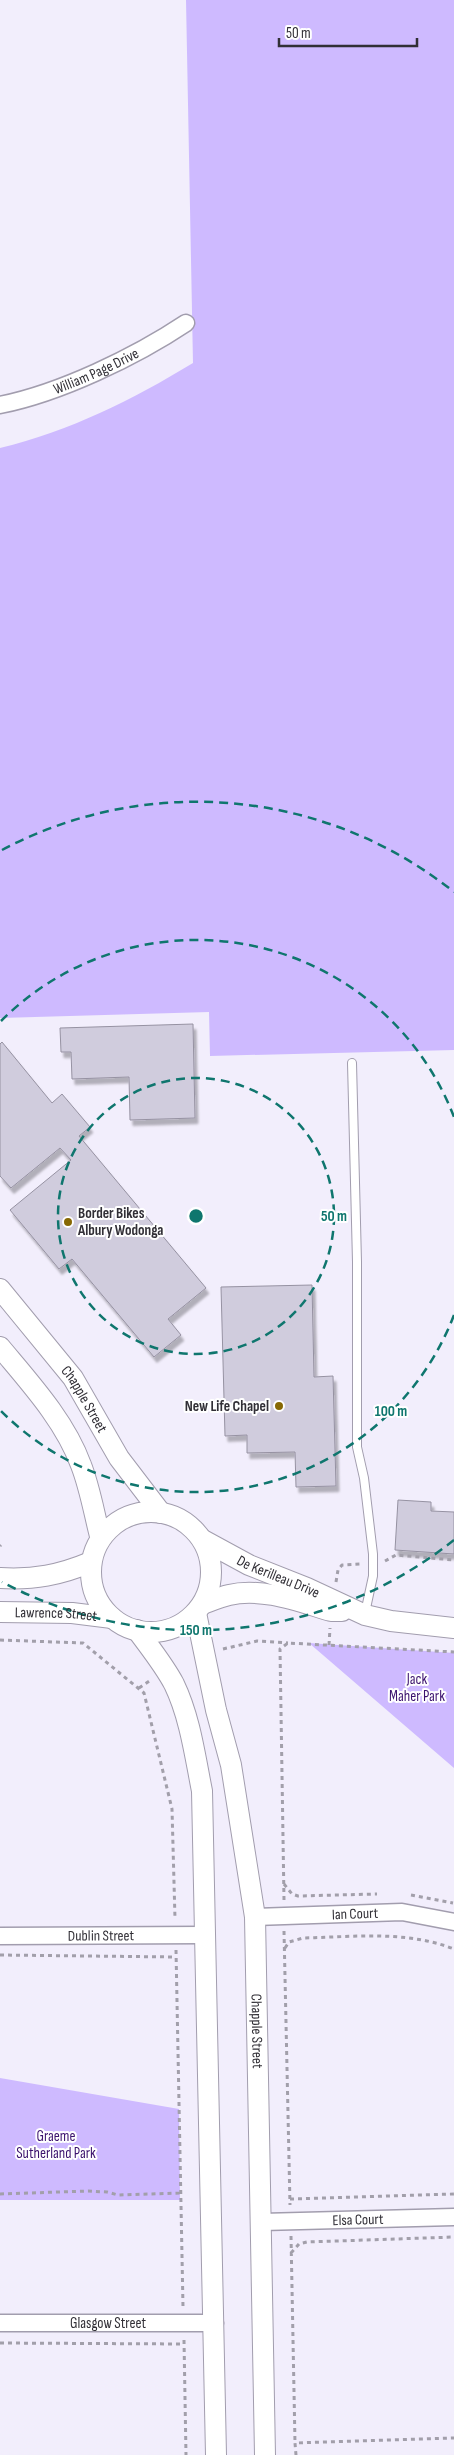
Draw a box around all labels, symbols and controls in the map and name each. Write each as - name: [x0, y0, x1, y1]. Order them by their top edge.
- scale bar: [279, 15, 416, 47]
- text: 50 m: [286, 24, 311, 43]
- street label: William Page Drive: [51, 344, 142, 399]
- place label: Border Bikes Albury Wodonga: [77, 1204, 163, 1240]
- centre of rings: [187, 1207, 205, 1225]
- text: 50 m: [321, 1207, 347, 1226]
- marker: Border Bikes Albury Wodonga: [62, 1216, 74, 1228]
- street label: Chapple Street: [57, 1362, 112, 1436]
- place label: New Life Chapel: [185, 1397, 269, 1416]
- marker: New Life Chapel: [273, 1400, 285, 1412]
- text: 100 m: [375, 1402, 407, 1421]
- street label: De Kerilleau Drive: [233, 1551, 323, 1603]
- street label: Lawrence Street: [15, 1603, 98, 1626]
- text: 150 m: [180, 1621, 212, 1640]
- park label: Jack Maher Park: [389, 1670, 445, 1706]
- street label: Ian Court: [331, 1904, 379, 1924]
- street label: Dublin Street: [68, 1926, 135, 1946]
- street label: Chapple Street: [246, 1993, 267, 2069]
- park label: Graeme Sutherland Park: [16, 2127, 96, 2163]
- street label: Elsa Court: [332, 2210, 384, 2230]
- street label: Glasgow Street: [70, 2314, 146, 2333]

